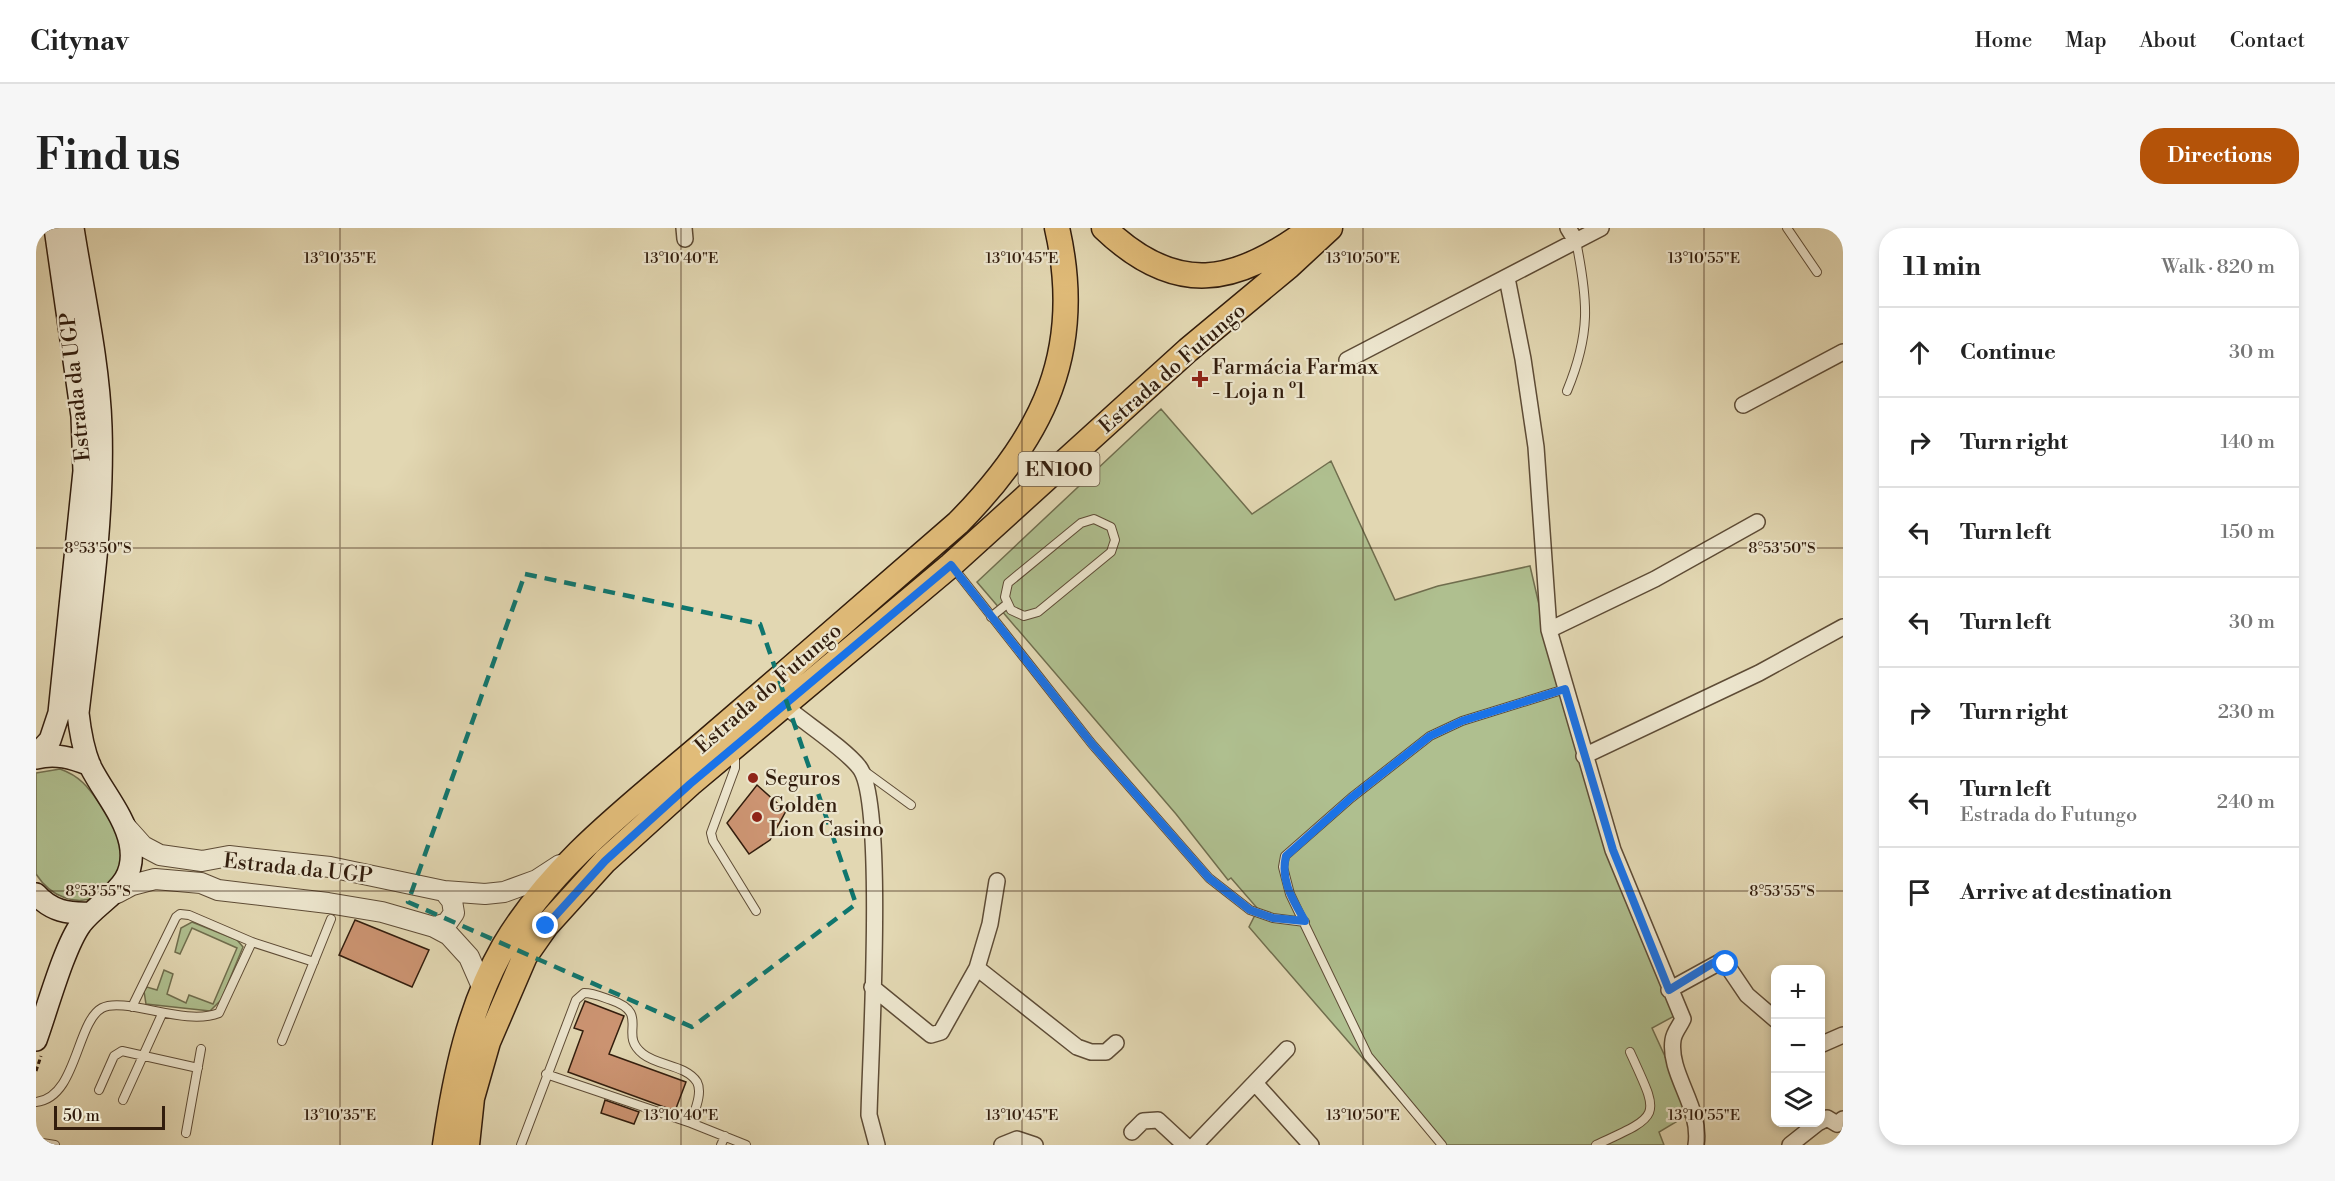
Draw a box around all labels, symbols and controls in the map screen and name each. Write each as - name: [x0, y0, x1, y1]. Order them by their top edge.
- text: Citynav: [30, 24, 129, 59]
- text: Home: [1975, 28, 2032, 54]
- text: Map: [2065, 28, 2107, 54]
- text: About: [2140, 28, 2197, 54]
- text: Contact: [2230, 28, 2305, 54]
- button: Directions: [2140, 128, 2299, 184]
- text: Find us: [36, 130, 180, 183]
- text: 13°10'35"E: [304, 249, 376, 268]
- text: 13°10'40"E: [644, 249, 718, 268]
- text: 13°10'45"E: [986, 249, 1058, 268]
- text: 13°10'50"E: [1326, 249, 1400, 268]
- text: 13°10'55"E: [1668, 249, 1740, 268]
- text: 11 min: [1903, 251, 1981, 283]
- text: Walk · 820 m: [2162, 255, 2275, 280]
- street label: Estrada do Futungo: [1094, 298, 1251, 440]
- street label: Estrada da UGP: [55, 311, 97, 463]
- icon: ahead: [1903, 336, 1936, 369]
- text: Continue: [1960, 339, 2056, 366]
- text: 30 m: [2229, 340, 2275, 365]
- place label: Farmácia Farmax - Loja n º1: [1212, 355, 1379, 405]
- marker: Farmácia Farmax - Loja n º1: [1193, 372, 1207, 386]
- icon: right: [1903, 426, 1936, 459]
- text: Turn right: [1960, 429, 2068, 456]
- text: 140 m: [2220, 430, 2275, 455]
- road number: EN100: [1018, 452, 1100, 486]
- icon: left: [1903, 516, 1936, 549]
- text: Turn left: [1960, 519, 2051, 546]
- text: 150 m: [2220, 520, 2275, 545]
- text: 8°53'50"S: [64, 539, 132, 558]
- text: 8°53'50"S: [1748, 539, 1816, 558]
- icon: left: [1903, 606, 1936, 639]
- text: Turn left: [1960, 609, 2051, 636]
- text: 30 m: [2229, 610, 2275, 635]
- street label: Estrada do Futungo: [690, 618, 847, 760]
- icon: right: [1903, 696, 1936, 729]
- text: Turn right: [1960, 699, 2068, 726]
- text: 230 m: [2218, 700, 2275, 725]
- place label: Seguros: [765, 766, 840, 792]
- marker: Seguros: [746, 771, 760, 785]
- text: Turn left: [1960, 776, 2051, 803]
- icon: left: [1903, 786, 1936, 819]
- text: 240 m: [2217, 790, 2275, 815]
- place label: Golden Lion Casino: [769, 793, 884, 843]
- text: Estrada do Futungo: [1960, 803, 2137, 828]
- marker: Golden Lion Casino: [750, 810, 764, 824]
- street label: Estrada da UGP: [222, 848, 374, 890]
- icon: arrive: [1903, 876, 1936, 909]
- text: Arrive at destination: [1960, 879, 2172, 906]
- text: 8°53'55"S: [65, 882, 131, 901]
- text: 8°53'55"S: [1749, 882, 1815, 901]
- route end: [532, 912, 558, 938]
- route start: [1712, 950, 1738, 976]
- map controls: [1771, 965, 1825, 1127]
- button: +: [1771, 965, 1825, 1019]
- button: −: [1771, 1019, 1825, 1073]
- button: layers: [1771, 1073, 1825, 1127]
- scale bar: [54, 1103, 165, 1130]
- text: 50 m: [63, 1106, 100, 1126]
- text: 13°10'35"E: [304, 1106, 376, 1125]
- text: 13°10'40"E: [644, 1106, 718, 1125]
- text: 13°10'45"E: [986, 1106, 1058, 1125]
- text: 13°10'50"E: [1326, 1106, 1400, 1125]
- text: 13°10'55"E: [1668, 1106, 1740, 1125]

